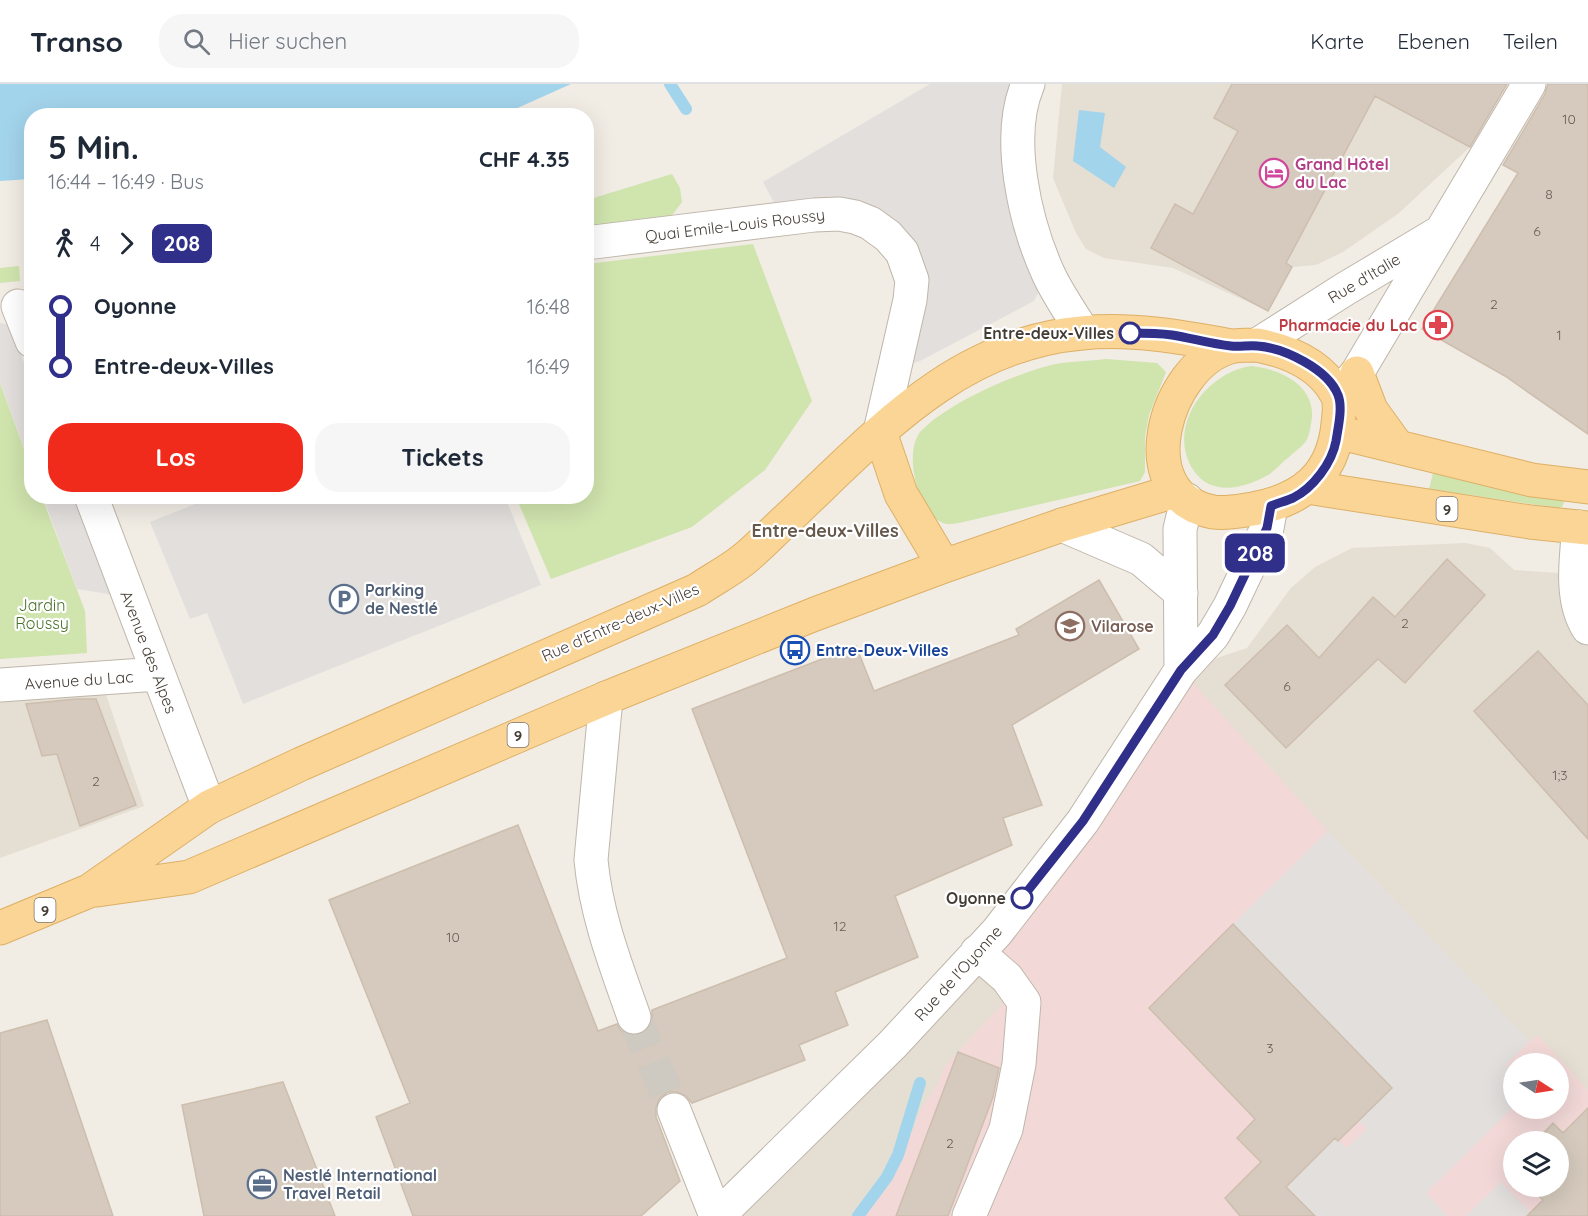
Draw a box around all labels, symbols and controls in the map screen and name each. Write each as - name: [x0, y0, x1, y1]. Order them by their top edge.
- search box: [159, 14, 579, 68]
- text: Transo: [30, 24, 123, 59]
- icon: search: [180, 25, 213, 58]
- text: Hier suchen: [228, 27, 347, 55]
- text: Karte: [1310, 28, 1364, 54]
- text: Ebenen: [1397, 28, 1470, 54]
- text: Teilen: [1503, 28, 1558, 54]
- house number: 10: [1562, 110, 1576, 128]
- text: 5 Min.: [48, 126, 139, 167]
- text: CHF 4.35: [479, 145, 570, 173]
- place label: Grand Hôtel du Lac: [1295, 154, 1389, 192]
- hotel icon: Grand Hôtel du Lac: [1258, 157, 1290, 189]
- text: 16:44 – 16:49 · Bus: [48, 169, 204, 194]
- house number: 8: [1545, 185, 1553, 203]
- street label: Quai Emile-Louis Roussy: [644, 204, 826, 246]
- house number: 6: [1533, 222, 1541, 240]
- icon: walk: [48, 227, 81, 260]
- icon: forward: [110, 227, 143, 260]
- text: 208: [164, 230, 200, 256]
- text: 4: [90, 231, 101, 256]
- street label: Rue d'Italie: [1324, 249, 1404, 307]
- text: Oyonne: [94, 292, 176, 320]
- text: 16:48: [527, 294, 570, 319]
- house number: 2: [1490, 295, 1498, 313]
- pharmacy icon: Pharmacie du Lac: [1422, 309, 1454, 341]
- place label: Pharmacie du Lac: [1279, 315, 1417, 335]
- marker: Entre-deux-Villes: [1119, 322, 1141, 344]
- place label: Entre-deux-Villes: [983, 323, 1114, 343]
- house number: 1: [1556, 326, 1562, 344]
- text: Entre-deux-Villes: [94, 352, 274, 380]
- text: 16:49: [527, 354, 570, 379]
- button: Los: [48, 423, 303, 492]
- button: Tickets: [315, 423, 570, 492]
- road number: 9: [1436, 497, 1458, 521]
- district label: Entre-deux-Villes: [751, 519, 899, 542]
- line badge: 208: [1220, 534, 1290, 572]
- text: 208: [1237, 540, 1273, 566]
- street label: Rue d'Entre-deux-Villes: [538, 578, 702, 666]
- place label: Parking de Nestlé: [365, 580, 438, 618]
- parking icon: Parking de Nestlé: [328, 583, 360, 615]
- street label: Avenue des Alpes: [116, 588, 182, 716]
- park label: Jardin Roussy: [15, 595, 69, 633]
- school or university icon: Vilarose: [1054, 610, 1086, 642]
- house number: 2: [1401, 614, 1409, 632]
- place label: Vilarose: [1091, 616, 1154, 636]
- bus stop icon: Entre-Deux-Villes: [779, 634, 811, 666]
- place label: Entre-Deux-Villes: [816, 640, 949, 660]
- street label: Avenue du Lac: [24, 666, 134, 694]
- house number: 6: [1283, 677, 1291, 695]
- road number: 9: [508, 723, 528, 747]
- house number: 1;3: [1552, 766, 1568, 784]
- house number: 2: [92, 772, 100, 790]
- marker: Oyonne: [1011, 887, 1033, 909]
- place label: Oyonne: [946, 888, 1006, 908]
- road number: 9: [34, 898, 56, 922]
- house number: 12: [834, 917, 847, 935]
- street label: Rue de l'Oyonne: [910, 921, 1006, 1025]
- house number: 10: [446, 928, 460, 946]
- house number: 3: [1266, 1039, 1274, 1057]
- north arrow: [1503, 1053, 1569, 1119]
- map controls: [1503, 1053, 1569, 1197]
- button: layers: [1503, 1131, 1569, 1197]
- house number: 2: [946, 1134, 954, 1152]
- place label: Nestlé International Travel Retail: [283, 1165, 437, 1203]
- office icon: Nestlé International Travel Retail: [246, 1168, 278, 1200]

